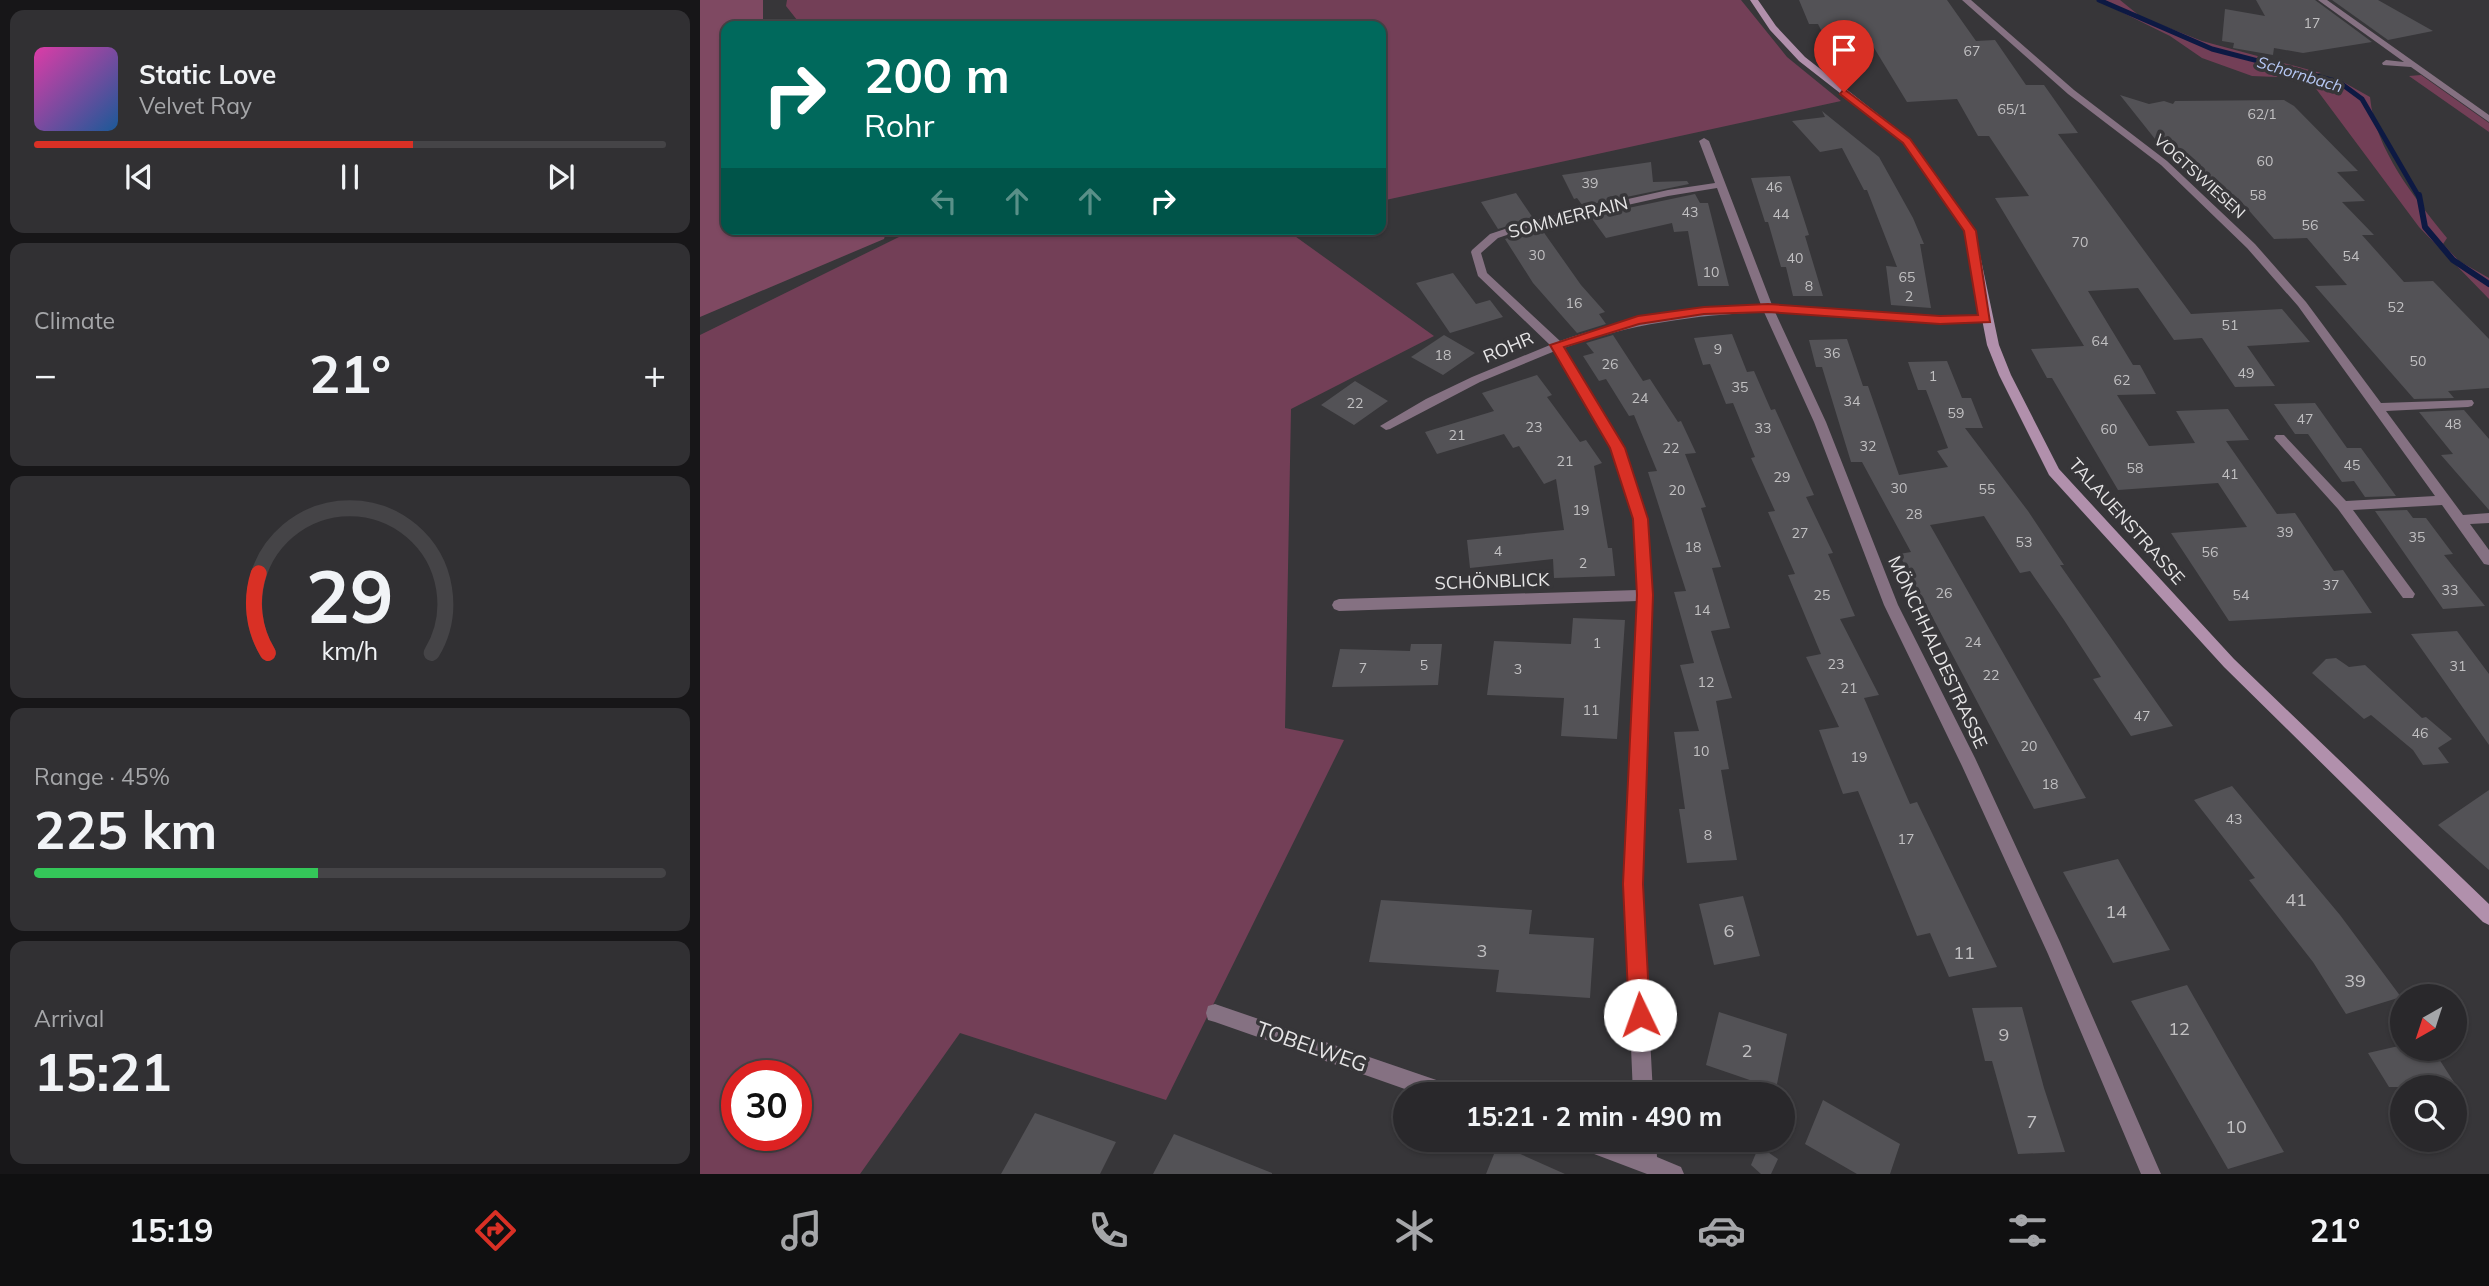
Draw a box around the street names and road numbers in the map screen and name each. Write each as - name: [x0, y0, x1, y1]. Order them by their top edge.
- street label: VOGTSWIESEN: [2150, 130, 2250, 222]
- street label: SOMMERRAIN: [1506, 191, 1630, 243]
- street label: ROHR: [1479, 326, 1537, 368]
- street label: TALAUENSTRASSE: [2064, 453, 2190, 589]
- street label: MÖNCHHALDESTRASSE: [1883, 552, 1993, 752]
- street label: SCHÖNBLICK: [1434, 567, 1550, 595]
- street label: TOBELWEG: [1253, 1015, 1371, 1077]

